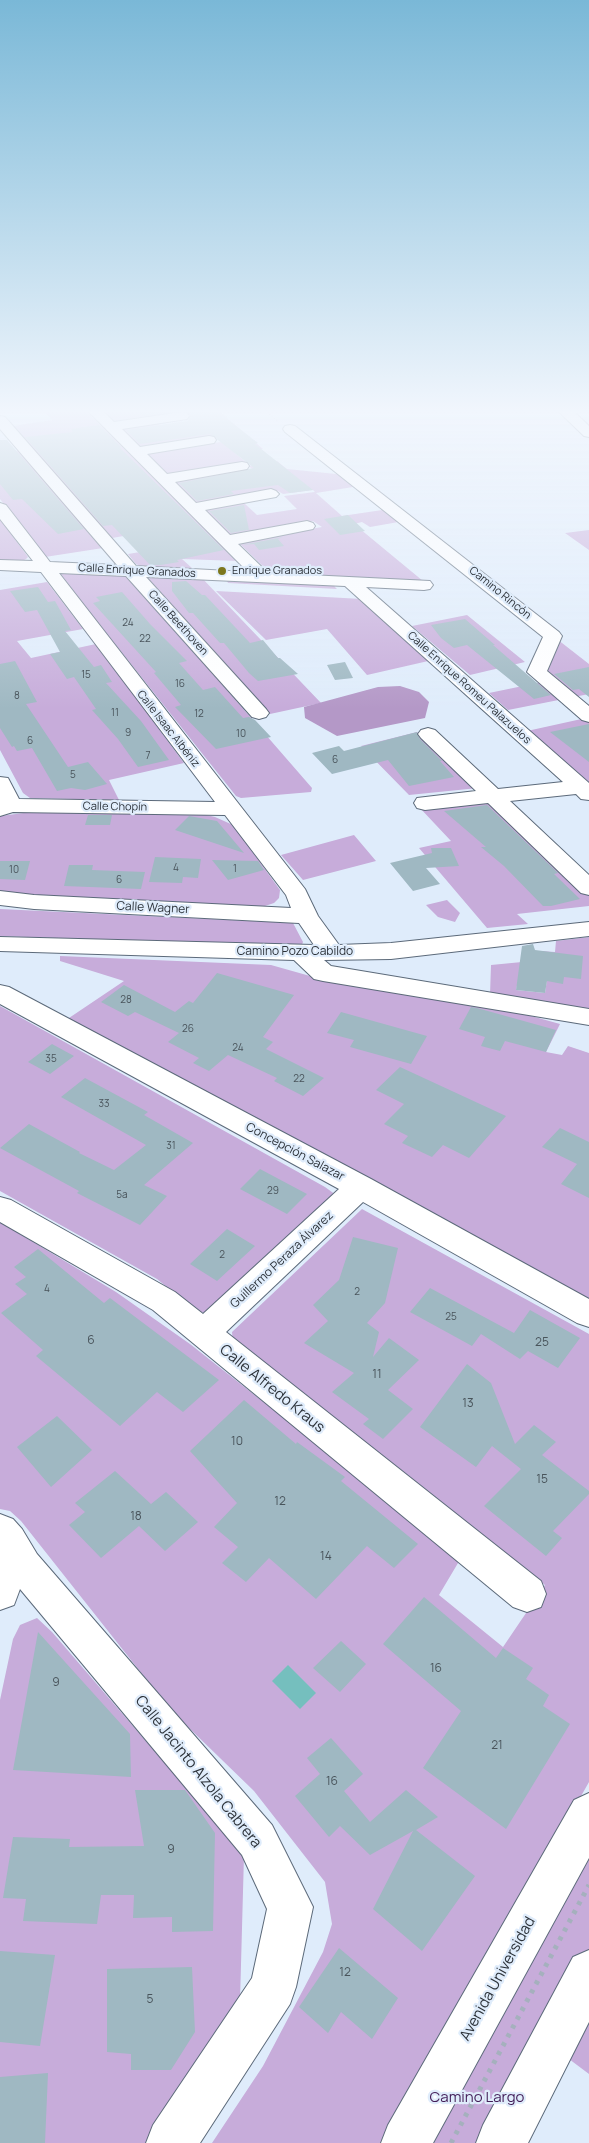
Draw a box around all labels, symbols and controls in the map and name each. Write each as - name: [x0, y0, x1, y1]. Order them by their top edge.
- street label: Calle Enrique Granados: [78, 561, 196, 581]
- place label: Enrique Granados: [232, 564, 322, 578]
- street label: Camino Rincón: [466, 564, 534, 622]
- marker: Enrique Granados: [216, 565, 228, 577]
- street label: Calle Beethoven: [145, 588, 211, 658]
- house number: 24: [122, 617, 134, 629]
- street label: Calle Enrique Romeu Palazuelos: [405, 629, 533, 747]
- house number: 22: [139, 633, 151, 645]
- house number: 15: [81, 669, 91, 681]
- house number: 16: [175, 678, 185, 690]
- street label: Calle Isaac Albéniz: [134, 688, 202, 770]
- house number: 8: [14, 690, 20, 702]
- house number: 11: [111, 707, 119, 719]
- house number: 12: [194, 708, 204, 720]
- house number: 9: [125, 727, 131, 739]
- house number: 10: [236, 728, 246, 740]
- house number: 6: [27, 735, 33, 747]
- house number: 7: [145, 750, 151, 762]
- house number: 6: [332, 754, 338, 766]
- house number: 5: [70, 769, 76, 781]
- street label: Calle Chopín: [83, 800, 147, 814]
- house number: 4: [173, 862, 179, 874]
- house number: 1: [233, 863, 237, 875]
- house number: 10: [9, 864, 19, 876]
- house number: 6: [116, 874, 122, 886]
- street label: Calle Wagner: [116, 899, 190, 917]
- street label: Camino Pozo Cabildo: [237, 945, 353, 959]
- house number: 28: [120, 994, 132, 1006]
- house number: 26: [182, 1023, 194, 1035]
- house number: 24: [232, 1042, 244, 1054]
- house number: 35: [45, 1053, 57, 1065]
- house number: 22: [293, 1073, 305, 1085]
- house number: 33: [98, 1098, 110, 1110]
- street label: Concepción Salazar: [243, 1120, 347, 1184]
- house number: 31: [166, 1140, 176, 1152]
- house number: 29: [267, 1185, 279, 1197]
- house number: 5a: [116, 1189, 128, 1201]
- street label: Guillermo Peraza Álvarez: [228, 1209, 336, 1311]
- house number: 2: [219, 1249, 225, 1261]
- house number: 4: [44, 1283, 50, 1295]
- house number: 2: [354, 1286, 360, 1298]
- house number: 25: [445, 1311, 457, 1323]
- house number: 6: [87, 1334, 95, 1348]
- house number: 25: [535, 1336, 549, 1350]
- street label: Calle Alfredo Kraus: [216, 1341, 328, 1437]
- house number: 11: [372, 1368, 382, 1382]
- house number: 13: [462, 1397, 474, 1411]
- house number: 10: [231, 1435, 243, 1449]
- house number: 15: [536, 1473, 548, 1487]
- house number: 12: [274, 1495, 286, 1509]
- house number: 18: [130, 1510, 142, 1524]
- house number: 14: [320, 1550, 332, 1564]
- house number: 16: [430, 1662, 442, 1676]
- house number: 9: [52, 1676, 60, 1690]
- street label: Calle Jacinto Alzola Cabrera: [131, 1692, 265, 1852]
- house number: 21: [491, 1739, 503, 1753]
- house number: 16: [326, 1775, 338, 1789]
- house number: 9: [167, 1843, 175, 1857]
- street label: Avenida Universidad: [456, 1914, 540, 2044]
- house number: 12: [339, 1966, 351, 1980]
- house number: 5: [147, 1993, 153, 2007]
- park label: Camino Largo: [430, 2089, 524, 2107]

